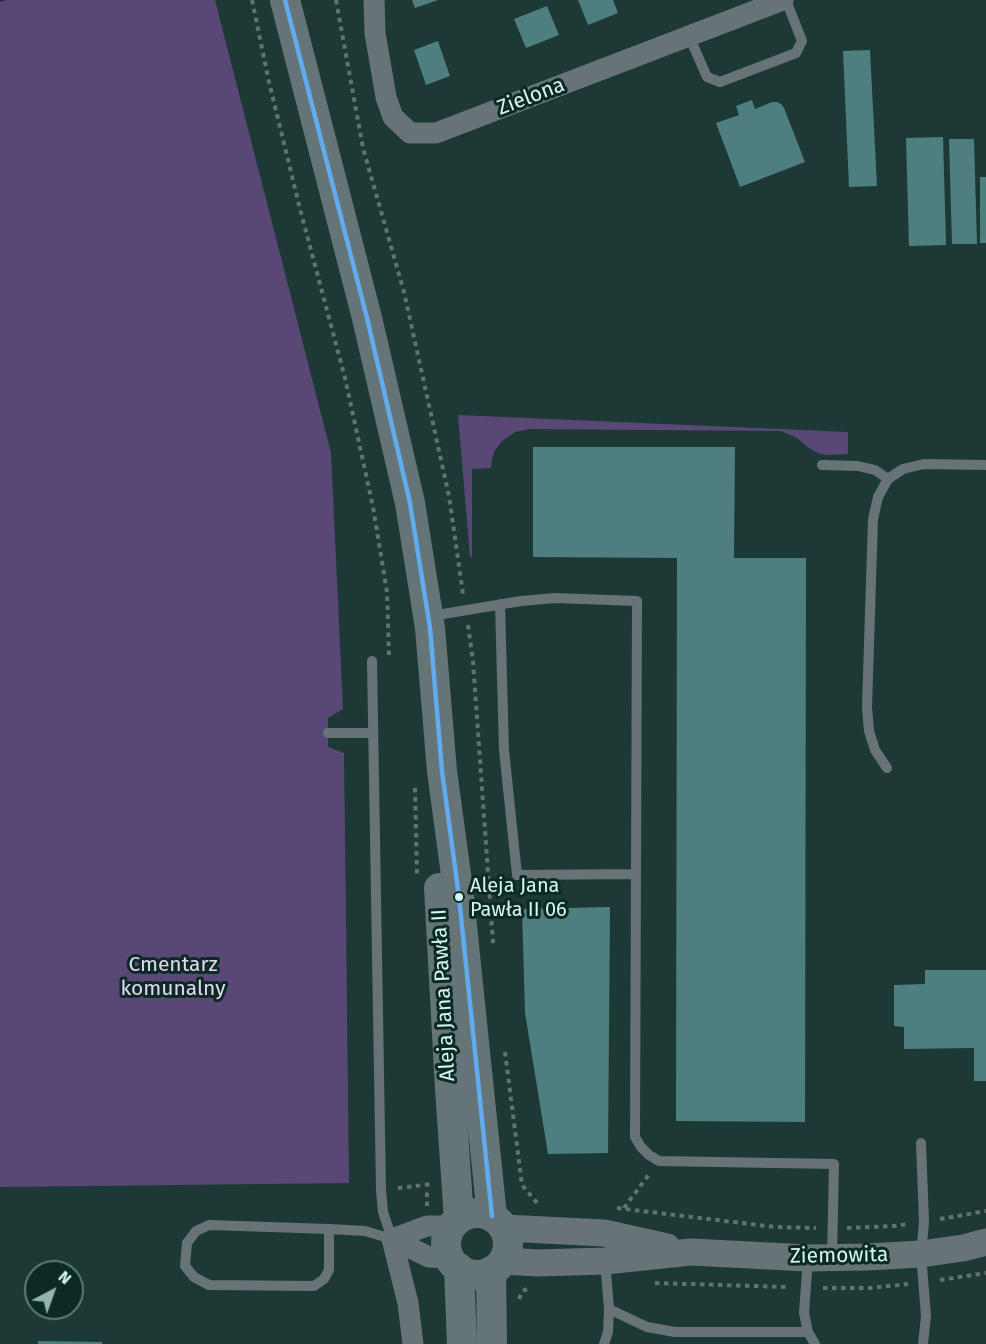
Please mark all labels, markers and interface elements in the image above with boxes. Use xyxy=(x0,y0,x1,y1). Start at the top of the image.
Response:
street label: Zielona xyxy=(494,73,568,121)
place label: Aleja Jana Pawła II 06 xyxy=(470,874,567,921)
marker: Aleja Jana Pawła II 06 xyxy=(453,891,465,903)
street label: Aleja Jana Pawła II xyxy=(427,908,461,1082)
park label: Cmentarz komunalny xyxy=(120,952,226,1002)
street label: Ziemowita xyxy=(790,1243,888,1269)
north arrow xyxy=(24,1260,84,1320)
text: N xyxy=(55,1267,75,1288)

